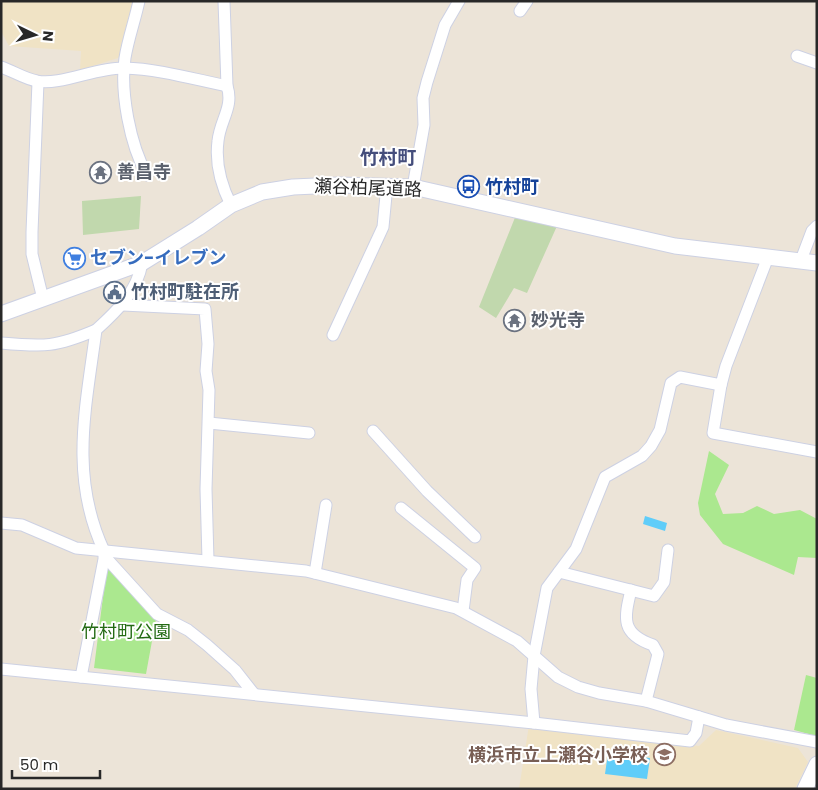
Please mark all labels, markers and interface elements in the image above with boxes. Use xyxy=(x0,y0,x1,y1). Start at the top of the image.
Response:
north arrow xyxy=(10,10,60,60)
text: N xyxy=(38,30,58,42)
district label: 竹村町 xyxy=(359,144,417,171)
place label: 善昌寺 xyxy=(117,159,171,184)
temple icon: 善昌寺 xyxy=(89,160,113,184)
street label: 瀬谷柏尾道路 xyxy=(314,173,422,202)
place label: 竹村町 xyxy=(485,174,539,199)
bus stop icon: 竹村町 xyxy=(457,175,481,199)
place label: セブン-イレブン xyxy=(90,245,226,270)
supermarket icon: セブン-イレブン xyxy=(62,246,86,270)
place label: 竹村町駐在所 xyxy=(131,279,239,304)
public building icon: 竹村町駐在所 xyxy=(103,280,127,304)
place label: 妙光寺 xyxy=(531,307,585,332)
temple icon: 妙光寺 xyxy=(503,308,527,332)
park label: 竹村町公園 xyxy=(81,619,171,644)
place label: 横浜市立上瀬谷小学校 xyxy=(468,742,648,767)
school or university icon: 横浜市立上瀬谷小学校 xyxy=(652,743,676,767)
scale bar xyxy=(12,748,100,780)
text: 50 m xyxy=(20,754,58,775)

